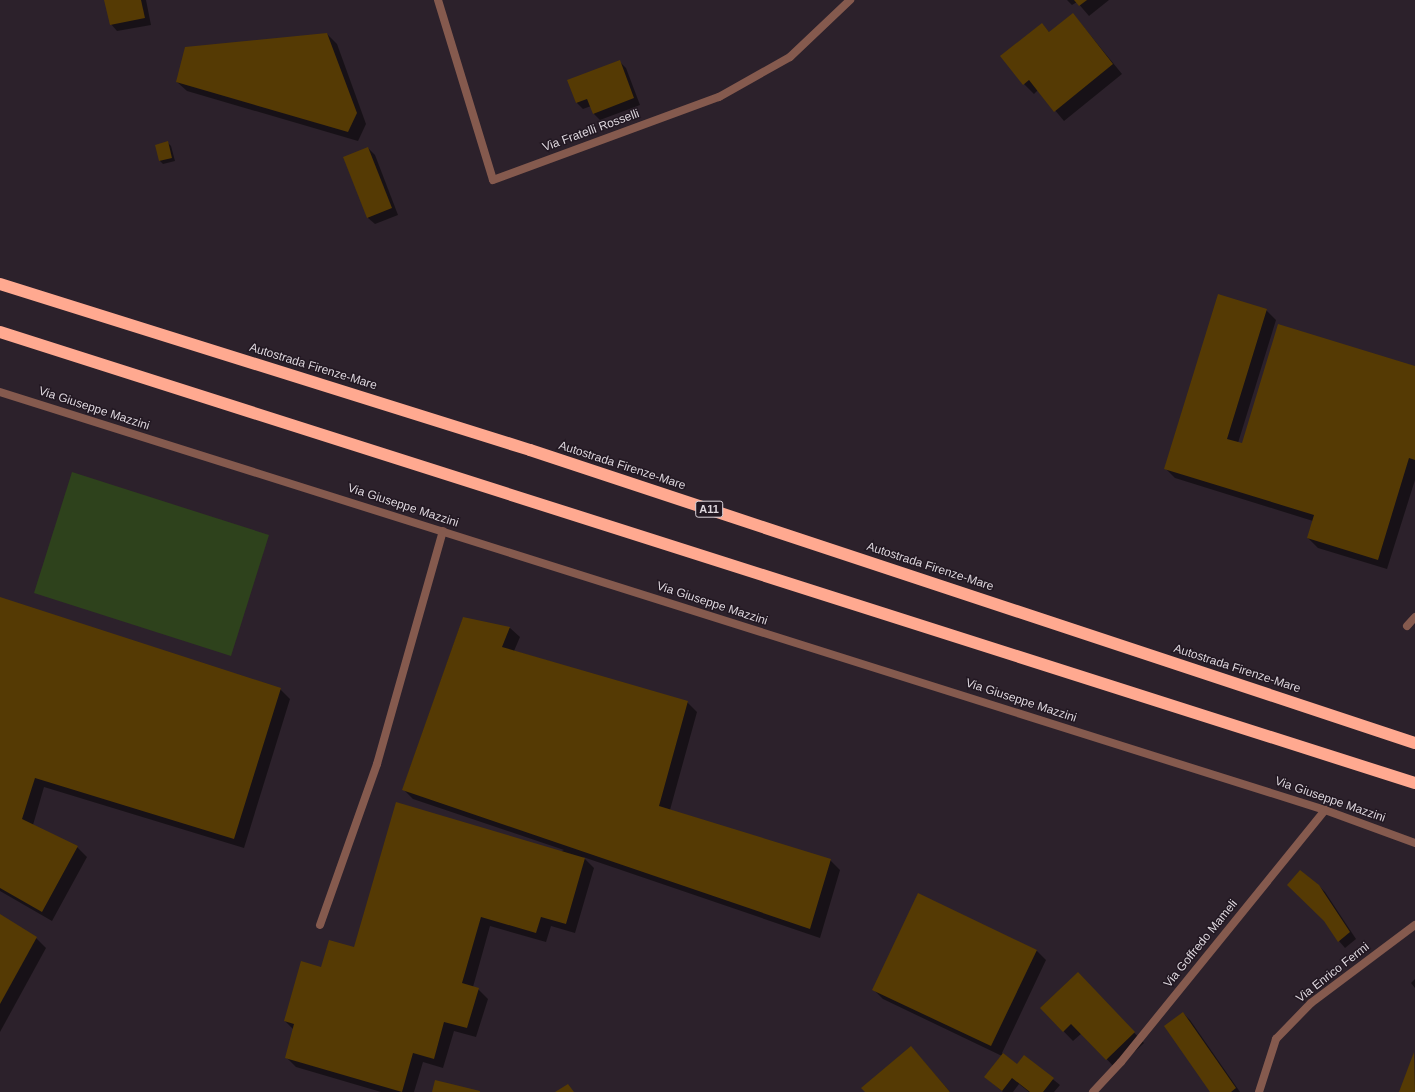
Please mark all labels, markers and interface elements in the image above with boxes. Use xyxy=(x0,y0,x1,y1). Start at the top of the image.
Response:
street label: Via Fratelli Rosselli xyxy=(541,107,641,155)
street label: Autostrada Firenze-Mare xyxy=(247,341,379,393)
street label: Via Giuseppe Mazzini xyxy=(37,384,151,434)
street label: Autostrada Firenze-Mare xyxy=(557,439,687,493)
street label: Via Giuseppe Mazzini xyxy=(346,481,460,531)
road number: A11 xyxy=(695,500,723,518)
street label: Autostrada Firenze-Mare xyxy=(865,540,995,594)
street label: Via Giuseppe Mazzini xyxy=(655,579,769,629)
street label: Autostrada Firenze-Mare xyxy=(1172,642,1302,696)
street label: Via Giuseppe Mazzini xyxy=(964,676,1078,726)
street label: Via Giuseppe Mazzini xyxy=(1273,774,1387,826)
street label: Via Goffredo Mameli xyxy=(1161,897,1241,991)
street label: Via Enrico Fermi xyxy=(1294,940,1372,1006)

